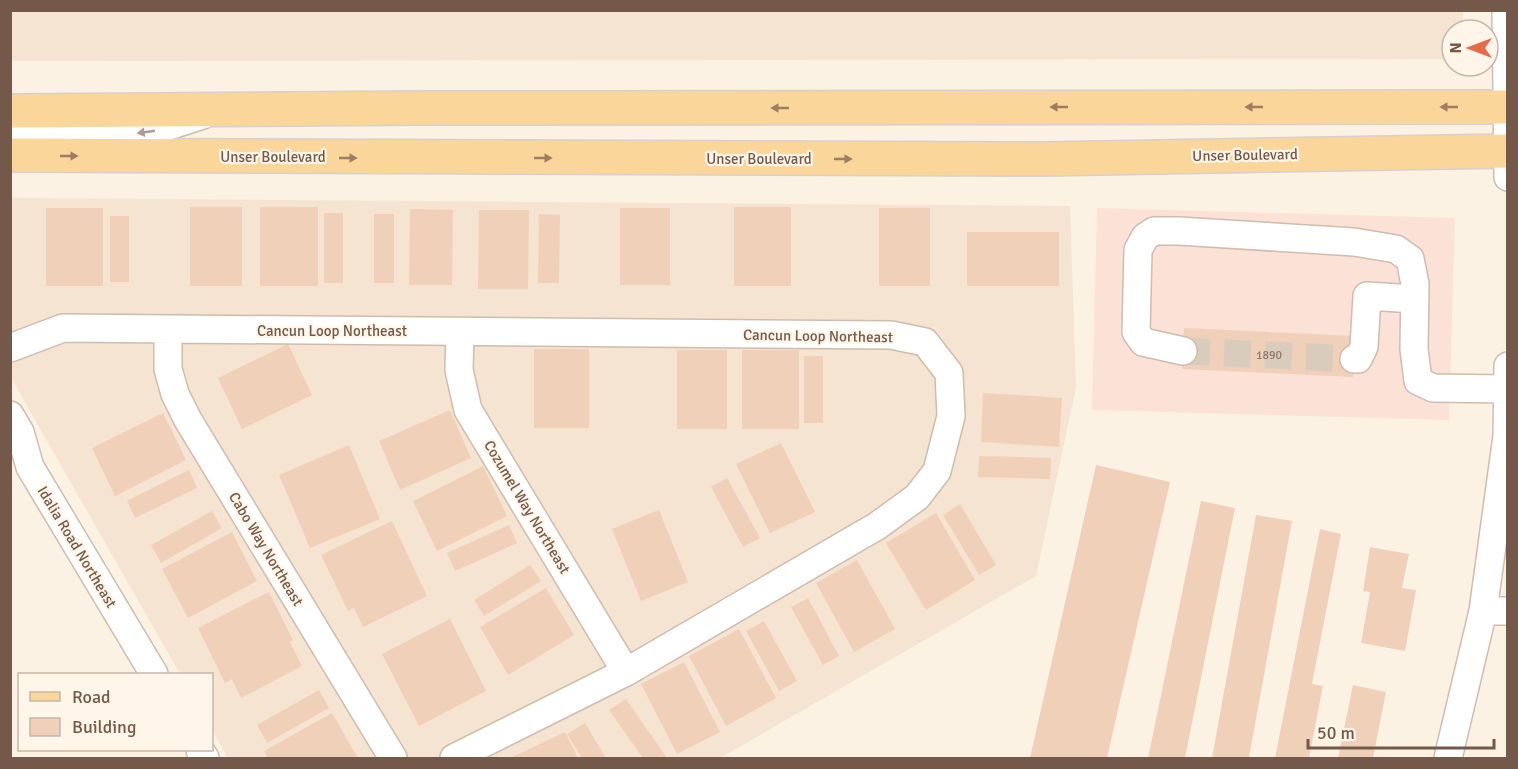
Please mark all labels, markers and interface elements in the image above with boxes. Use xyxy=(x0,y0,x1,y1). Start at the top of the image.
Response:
north arrow xyxy=(1440,18,1500,78)
text: N xyxy=(1446,42,1466,54)
one-way arrow xyxy=(1050,102,1069,112)
one-way arrow xyxy=(1245,102,1264,112)
one-way arrow xyxy=(1440,102,1459,112)
one-way arrow xyxy=(771,103,790,113)
one-way arrow xyxy=(136,127,155,136)
street label: Unser Boulevard xyxy=(1192,145,1298,165)
street label: Unser Boulevard xyxy=(220,148,326,166)
street label: Unser Boulevard xyxy=(706,150,812,168)
one-way arrow xyxy=(59,151,78,161)
one-way arrow xyxy=(338,153,357,163)
one-way arrow xyxy=(533,153,552,163)
one-way arrow xyxy=(833,154,852,164)
street label: Cancun Loop Northeast xyxy=(257,322,407,340)
street label: Cancun Loop Northeast xyxy=(743,326,893,346)
house number: 1890 xyxy=(1256,348,1282,363)
street label: Cozumel Way Northeast xyxy=(480,437,574,577)
street label: Idalia Road Northeast xyxy=(34,483,120,611)
street label: Cabo Way Northeast xyxy=(225,489,307,609)
legend xyxy=(18,673,213,751)
text: Road xyxy=(72,686,111,708)
scale bar xyxy=(1308,712,1494,750)
text: Building xyxy=(72,716,136,738)
text: 50 m xyxy=(1317,722,1355,744)

